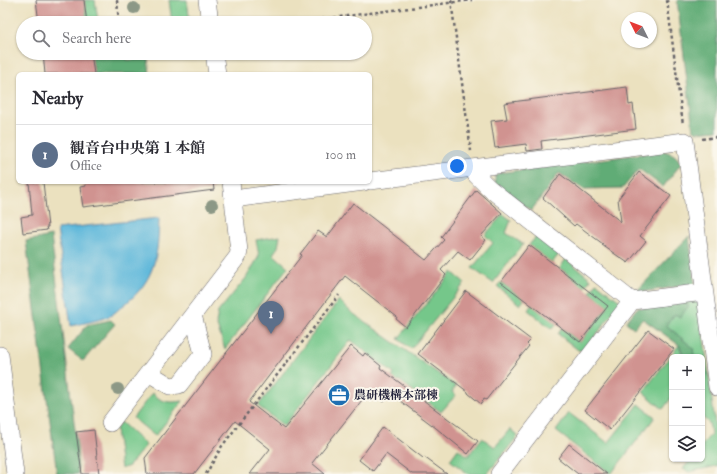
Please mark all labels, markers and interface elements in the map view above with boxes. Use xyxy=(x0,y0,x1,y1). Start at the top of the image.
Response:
north arrow xyxy=(621,12,657,48)
search box xyxy=(16,16,372,60)
icon: search xyxy=(30,27,52,49)
text: Search here xyxy=(62,29,131,48)
text: Nearby xyxy=(32,88,83,109)
text: 観音台中央第１本館 xyxy=(70,139,205,158)
text: 1 xyxy=(43,147,47,163)
text: 100 m xyxy=(325,147,356,163)
your location xyxy=(447,156,467,176)
text: Office xyxy=(70,158,102,174)
pin: 1 xyxy=(258,301,284,334)
map controls xyxy=(669,354,705,462)
button: + xyxy=(669,354,705,390)
office icon: 農研機構本部棟 xyxy=(326,382,352,408)
place label: 農研機構本部棟 xyxy=(354,388,438,403)
button: − xyxy=(669,390,705,426)
button: layers xyxy=(669,426,705,462)

